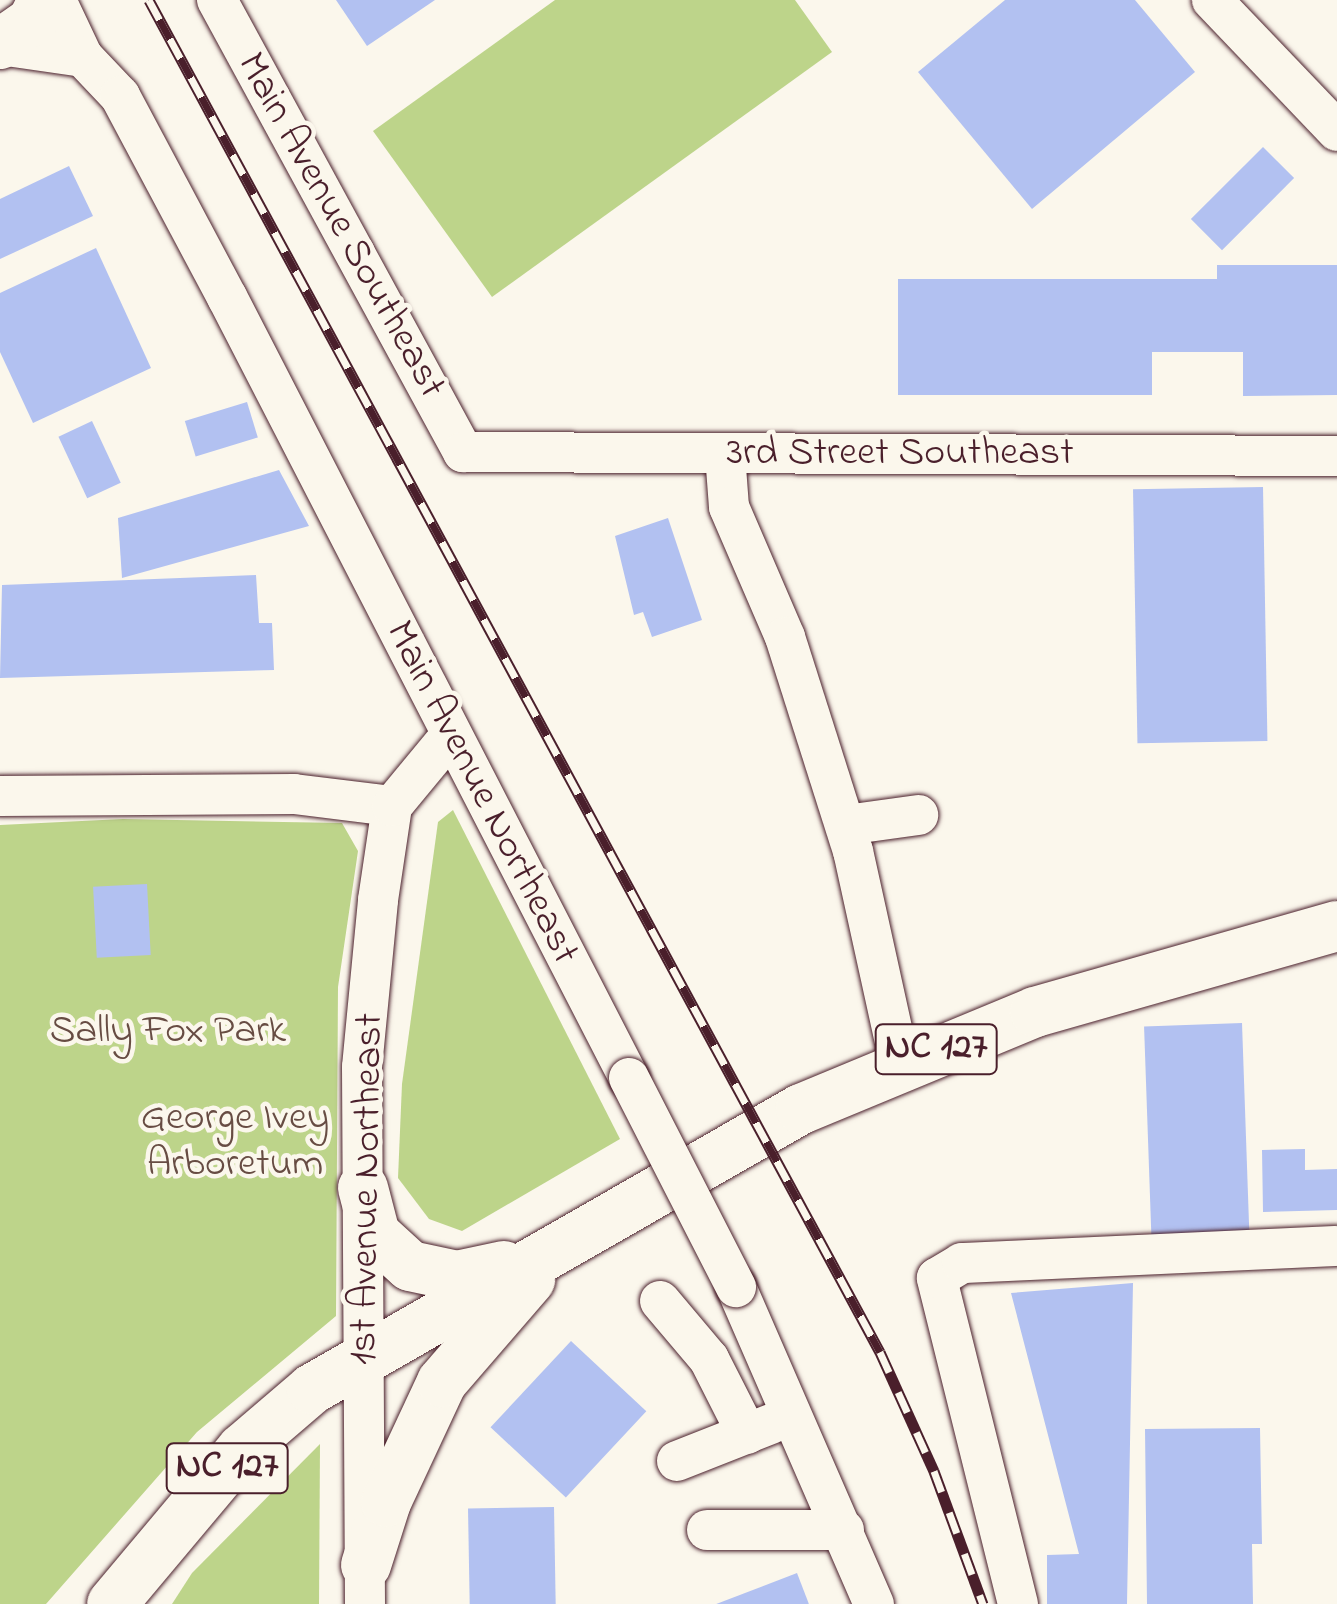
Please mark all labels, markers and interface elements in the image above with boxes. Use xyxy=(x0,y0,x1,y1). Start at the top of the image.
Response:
street label: Main Avenue Southeast xyxy=(225,45,455,407)
street label: 3rd Street Southeast xyxy=(726,430,1074,478)
street label: Main Avenue Northeast xyxy=(374,614,588,972)
park label: Sally Fox Park xyxy=(50,1008,286,1056)
street label: 1st Avenue Northeast xyxy=(341,1013,395,1365)
road number: NC 127 xyxy=(874,1016,998,1082)
park label: George Ivey Arboretum xyxy=(141,1095,329,1189)
road number: NC 127 xyxy=(164,1435,290,1501)

